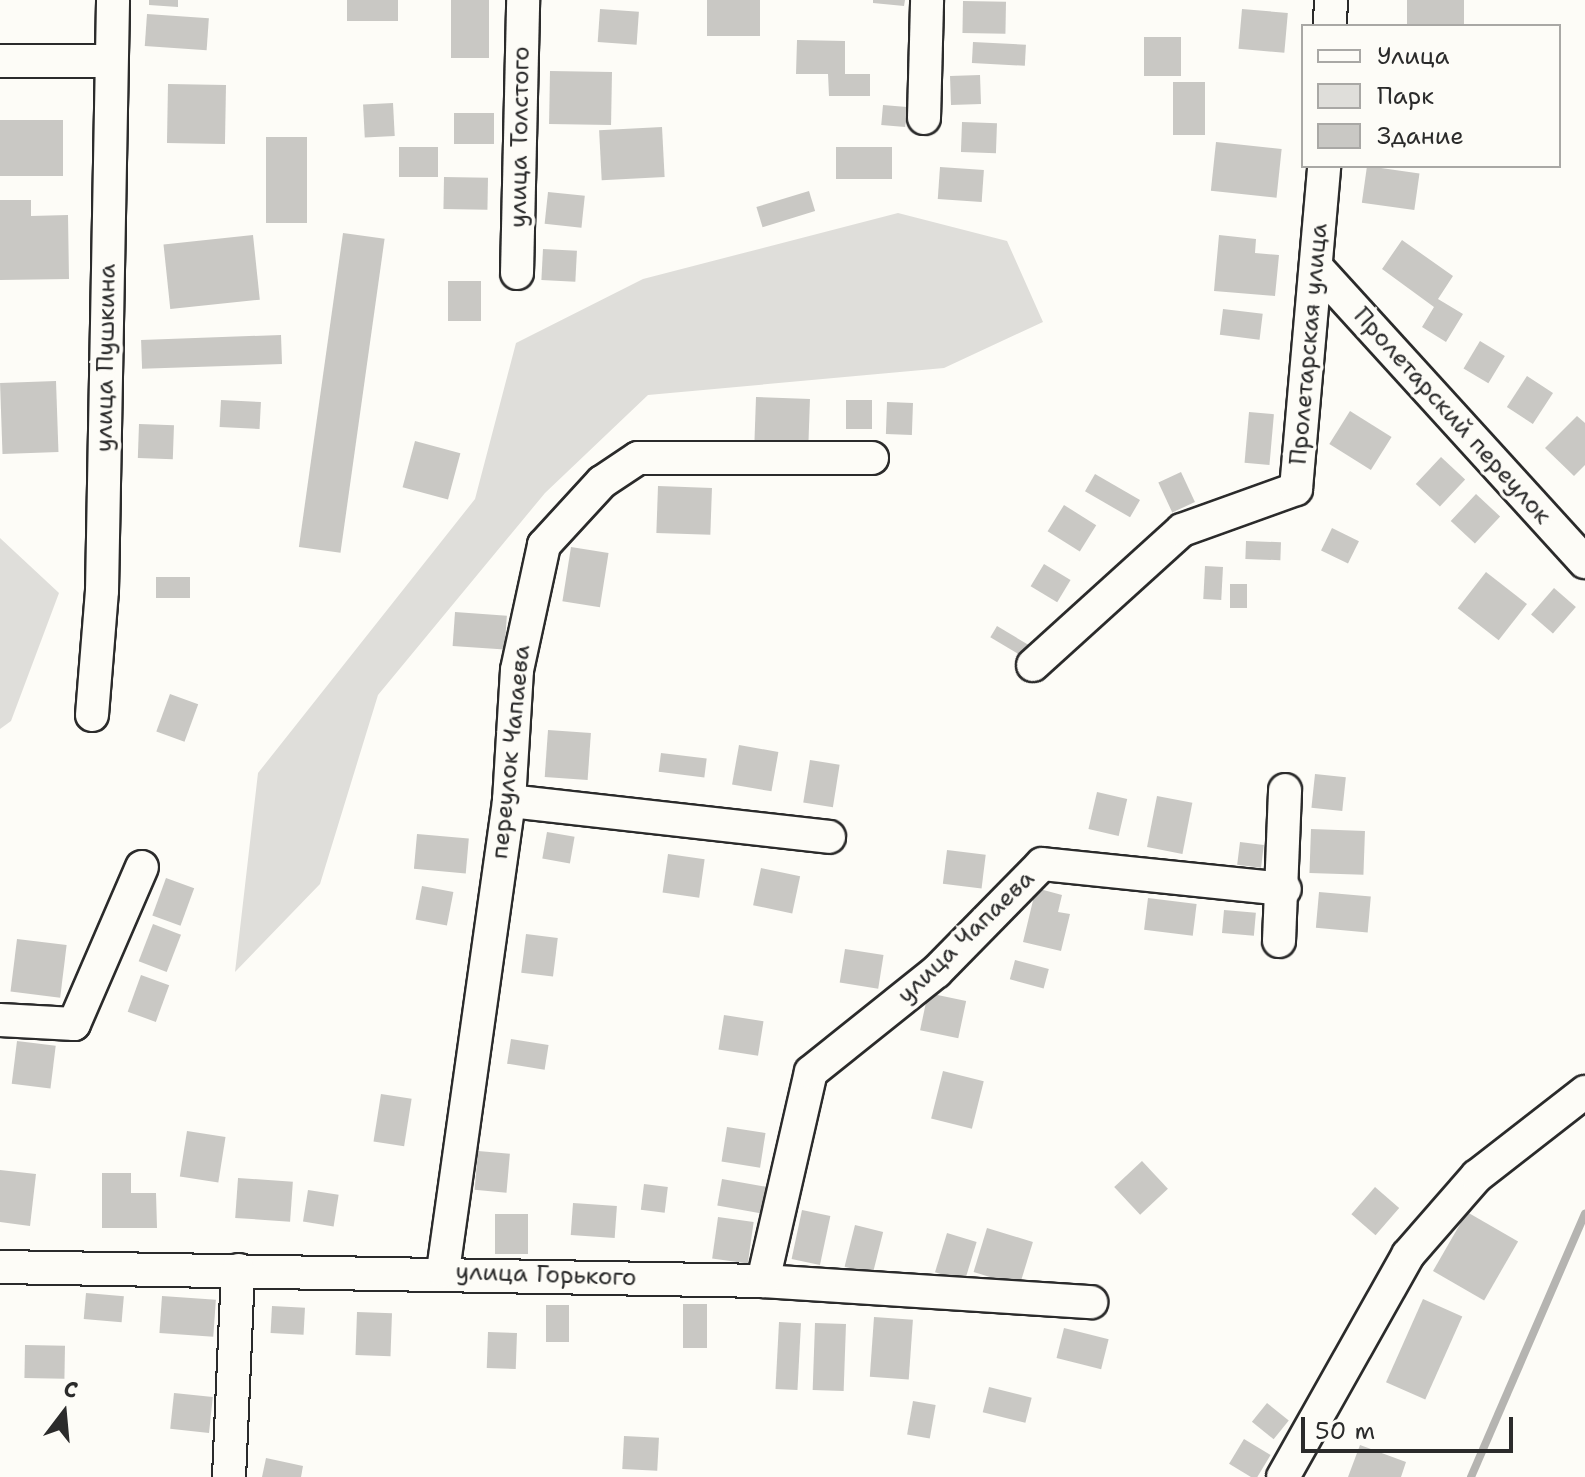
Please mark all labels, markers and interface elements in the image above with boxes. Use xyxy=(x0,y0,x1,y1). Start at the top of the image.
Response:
legend xyxy=(1301,24,1561,168)
text: Улица xyxy=(1377,40,1450,72)
street label: улица Толстого xyxy=(504,46,536,228)
text: Парк xyxy=(1377,80,1434,112)
text: Здание xyxy=(1377,120,1464,152)
street label: Пролетарская улица xyxy=(1284,222,1334,466)
street label: улица Пушкина xyxy=(90,264,122,452)
street label: Пролетарский переулок xyxy=(1347,302,1557,530)
street label: переулок Чапаева xyxy=(485,643,537,861)
street label: улица Чапаева xyxy=(891,864,1041,1010)
street label: улица Горького xyxy=(455,1257,637,1293)
north arrow xyxy=(24,1373,104,1453)
text: С xyxy=(60,1374,81,1405)
scale bar xyxy=(1305,1401,1517,1451)
text: 50 m xyxy=(1315,1415,1375,1447)

